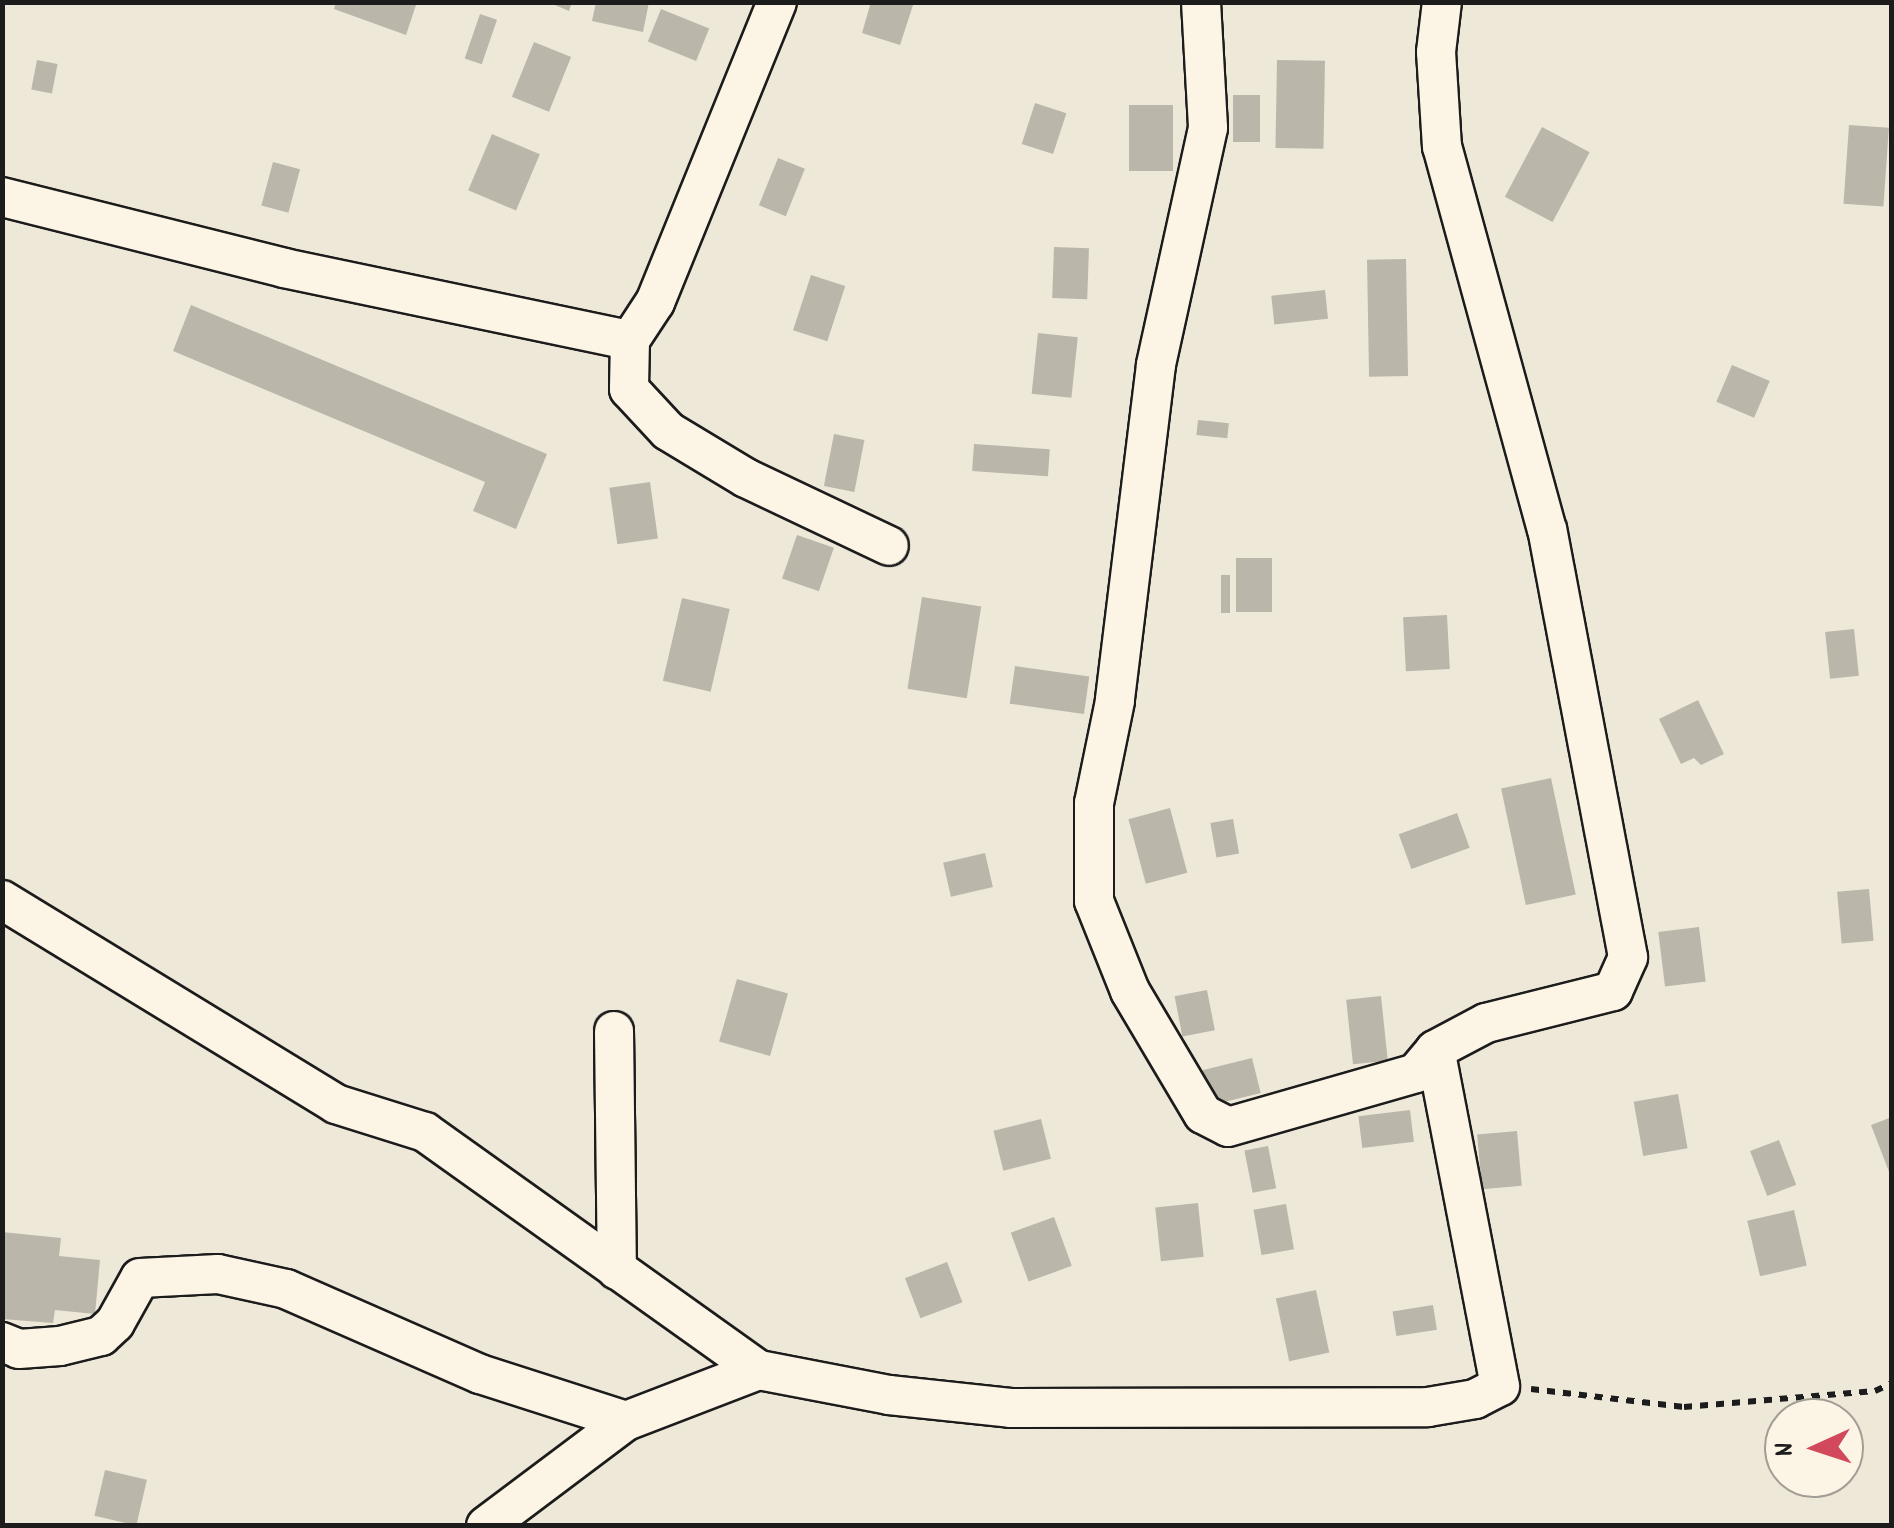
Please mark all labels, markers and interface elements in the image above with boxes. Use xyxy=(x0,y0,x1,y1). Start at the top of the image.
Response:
north arrow xyxy=(1764,1398,1864,1498)
text: N xyxy=(1766,1442,1806,1457)

